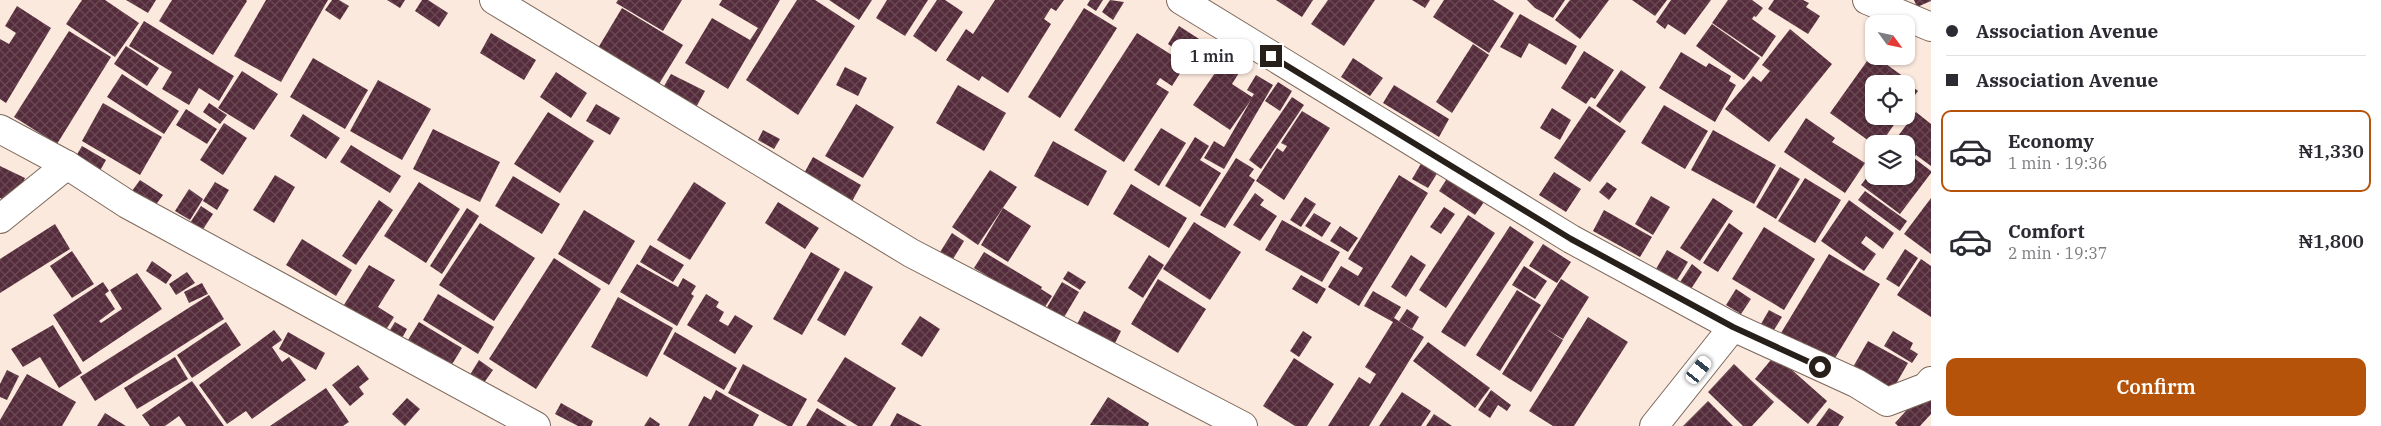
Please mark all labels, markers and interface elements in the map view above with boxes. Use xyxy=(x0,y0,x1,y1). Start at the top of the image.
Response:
north arrow xyxy=(1865,15,1915,65)
map controls xyxy=(1865,15,1915,185)
text: Association Avenue xyxy=(1976,19,2158,43)
callout: 1 min xyxy=(1171,38,1254,74)
route end xyxy=(1260,45,1282,67)
text: 1 min xyxy=(1190,46,1234,66)
text: Association Avenue xyxy=(1976,68,2158,92)
button: locate xyxy=(1865,75,1915,125)
icon: car xyxy=(1948,129,1993,174)
text: Economy xyxy=(2008,129,2094,153)
button: layers xyxy=(1865,135,1915,185)
text: ₦1,330 xyxy=(2298,139,2364,163)
text: 1 min · 19:36 xyxy=(2008,153,2107,173)
icon: car xyxy=(1948,219,1993,264)
text: Comfort xyxy=(2008,219,2085,243)
text: ₦1,800 xyxy=(2298,229,2364,253)
text: 2 min · 19:37 xyxy=(2008,243,2107,263)
car xyxy=(1683,354,1714,386)
route start xyxy=(1809,356,1831,378)
button: Confirm xyxy=(1946,358,2366,416)

